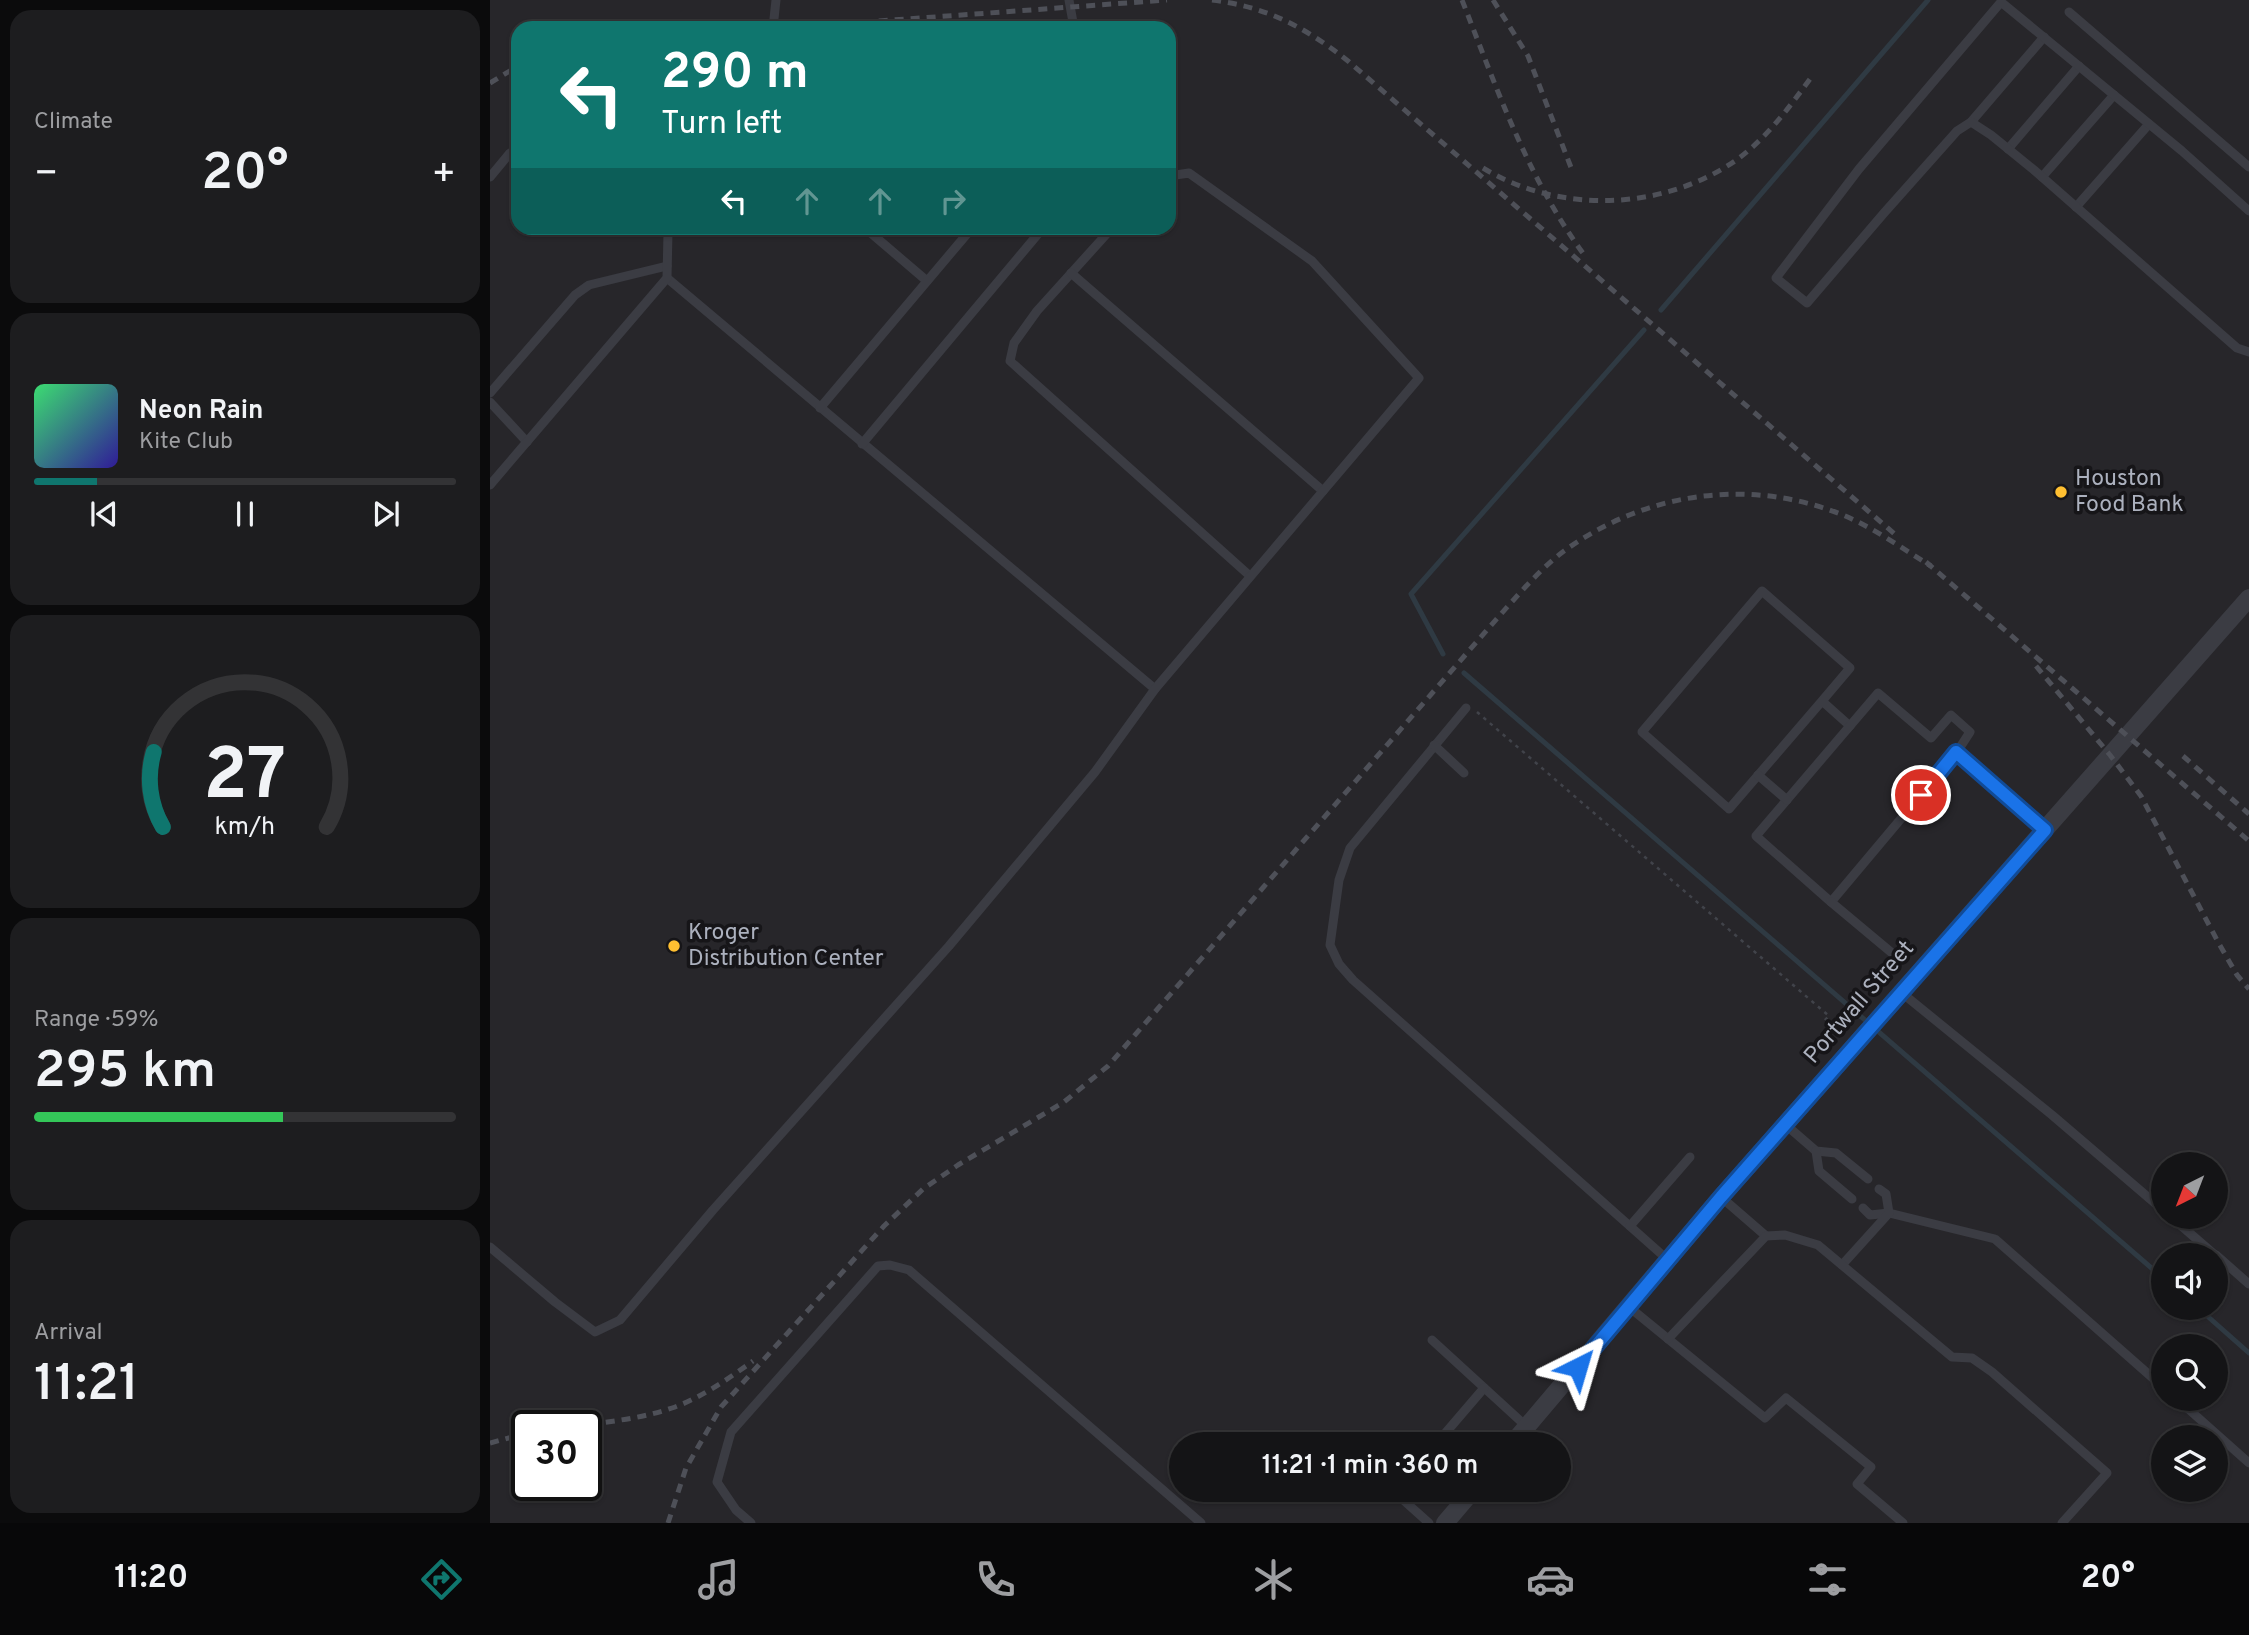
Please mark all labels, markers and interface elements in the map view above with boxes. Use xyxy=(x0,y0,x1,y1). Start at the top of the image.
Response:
text: 290 m xyxy=(661,44,809,106)
icon: left xyxy=(546,49,637,140)
text: Turn left xyxy=(661,105,782,145)
text: Climate xyxy=(34,108,113,137)
text: 20° xyxy=(201,142,289,208)
text: − xyxy=(34,151,59,200)
text: + xyxy=(431,151,456,200)
icon: left xyxy=(715,182,753,220)
icon: ahead xyxy=(788,182,826,220)
icon: ahead xyxy=(861,182,899,220)
icon: right xyxy=(934,182,972,220)
text: Neon Rain xyxy=(139,395,264,428)
text: Kite Club xyxy=(139,428,233,457)
place label: Houston Food Bank xyxy=(2075,465,2184,520)
marker: Houston Food Bank xyxy=(2053,484,2069,500)
icon: previous xyxy=(85,495,123,533)
icon: pause xyxy=(226,495,264,533)
icon: next xyxy=(367,495,405,533)
text: 27 xyxy=(204,734,286,826)
pin xyxy=(1891,765,1951,825)
icon: arrive xyxy=(1902,776,1940,814)
text: km/h xyxy=(215,812,275,844)
place label: Kroger Distribution Center xyxy=(688,919,884,974)
street label: Portwall Street xyxy=(1799,935,1921,1071)
marker: Kroger Distribution Center xyxy=(666,938,682,954)
text: Range · 59% xyxy=(34,1006,159,1035)
text: 295 km xyxy=(34,1040,216,1106)
north arrow xyxy=(2151,1152,2228,1228)
map controls xyxy=(2151,1152,2228,1502)
button: sound xyxy=(2151,1243,2228,1320)
text: Arrival xyxy=(34,1319,103,1348)
position arrow xyxy=(1541,1330,1615,1404)
button: search xyxy=(2151,1334,2228,1411)
text: 11:21 xyxy=(34,1353,139,1419)
speed limit sign: 30 xyxy=(511,1410,602,1501)
button: layers xyxy=(2151,1425,2228,1502)
text: 11:21 · 1 min · 360 m xyxy=(1262,1450,1478,1483)
icon: directions xyxy=(417,1555,466,1604)
icon: music xyxy=(694,1555,743,1604)
icon: phone xyxy=(971,1555,1020,1604)
icon: climate xyxy=(1249,1555,1298,1604)
icon: car xyxy=(1526,1555,1575,1604)
icon: filters xyxy=(1803,1555,1852,1604)
text: 11:20 xyxy=(114,1559,188,1599)
text: 20° xyxy=(2081,1559,2135,1599)

